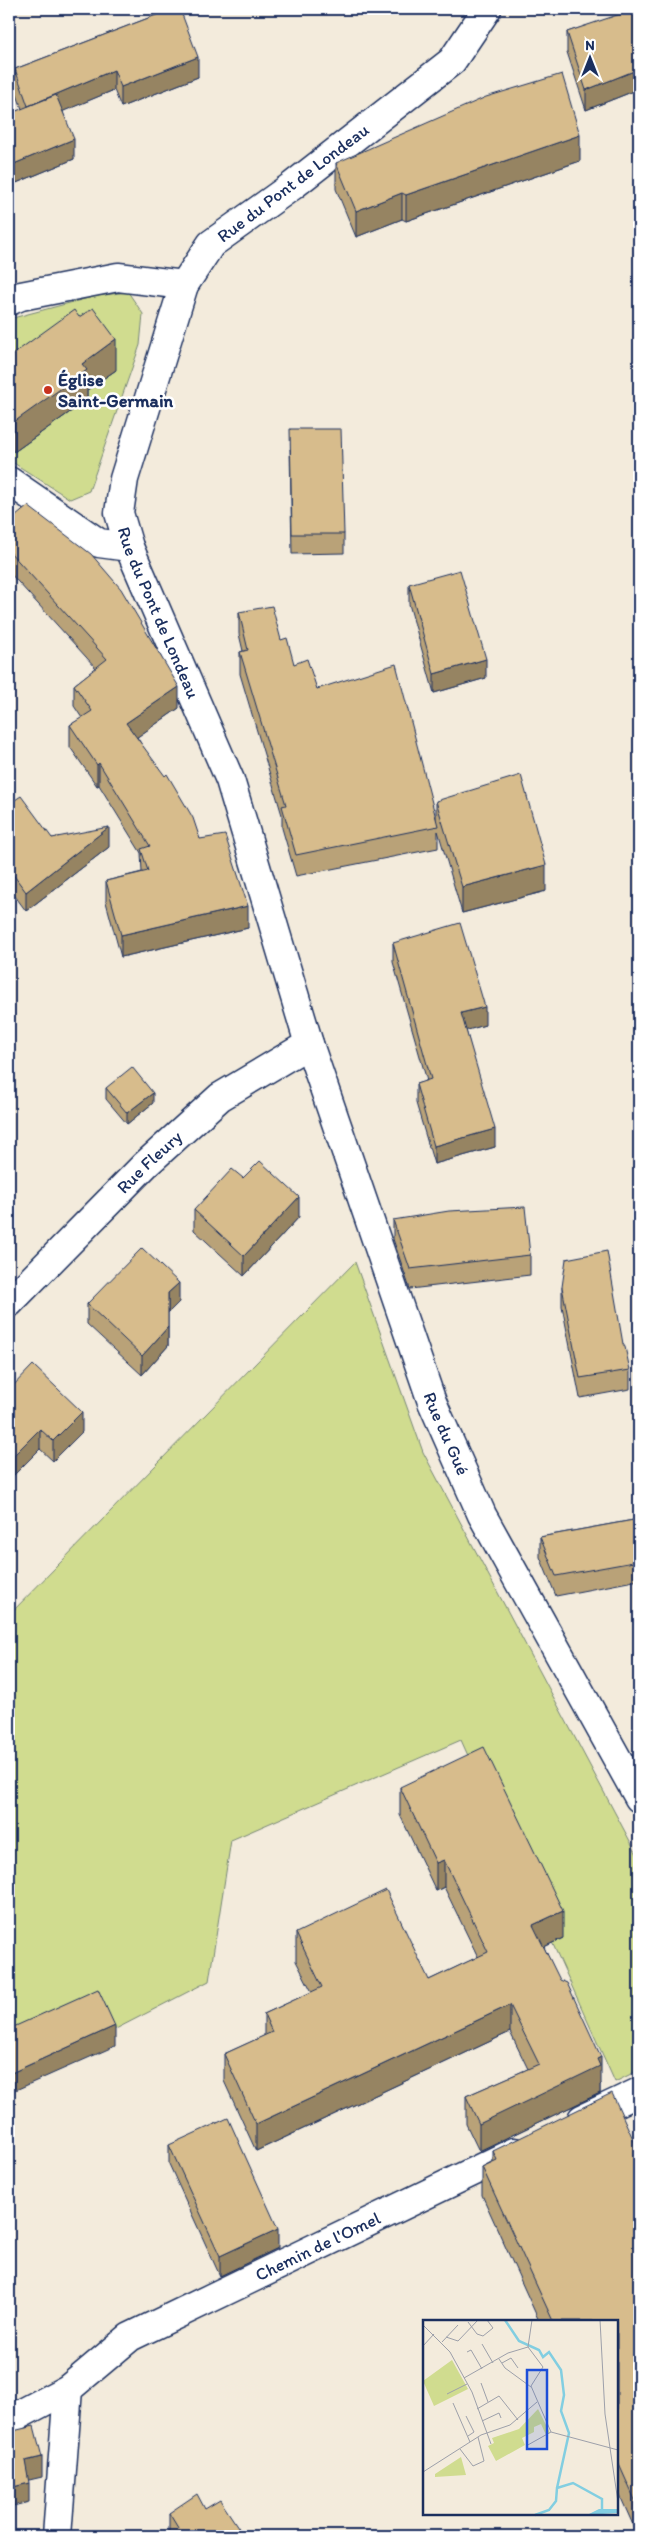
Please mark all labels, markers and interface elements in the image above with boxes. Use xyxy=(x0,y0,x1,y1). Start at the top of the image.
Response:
north arrow xyxy=(566,32,616,82)
text: N xyxy=(585,37,595,54)
street label: Rue du Pont de Londeau xyxy=(213,119,373,247)
place label: Église Saint-Germain xyxy=(58,369,174,412)
marker: Église Saint-Germain xyxy=(42,384,54,396)
street label: Rue du Pont de Londeau xyxy=(113,524,204,702)
street label: Rue Fleury xyxy=(112,1126,187,1198)
street label: Rue du Gué xyxy=(418,1389,474,1479)
street label: Chemin de l'Omel xyxy=(252,2207,384,2286)
inset map xyxy=(423,2320,618,2515)

